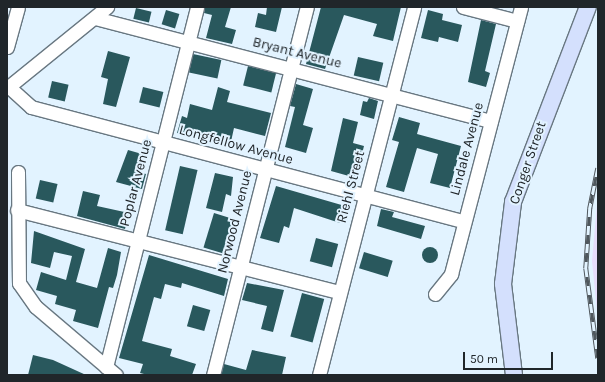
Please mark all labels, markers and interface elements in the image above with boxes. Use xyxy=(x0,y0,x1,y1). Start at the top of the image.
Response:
street label: Bryant Avenue xyxy=(251,34,343,72)
street label: Lindale Avenue xyxy=(447,101,487,197)
street label: Conger Street xyxy=(506,119,550,207)
street label: Longfellow Avenue xyxy=(177,122,295,168)
street label: Poplar Avenue xyxy=(116,138,156,228)
street label: Riehl Street xyxy=(333,149,369,225)
street label: Norwood Avenue xyxy=(214,169,256,275)
scale bar xyxy=(465,344,555,370)
text: 50 m xyxy=(470,352,498,366)

